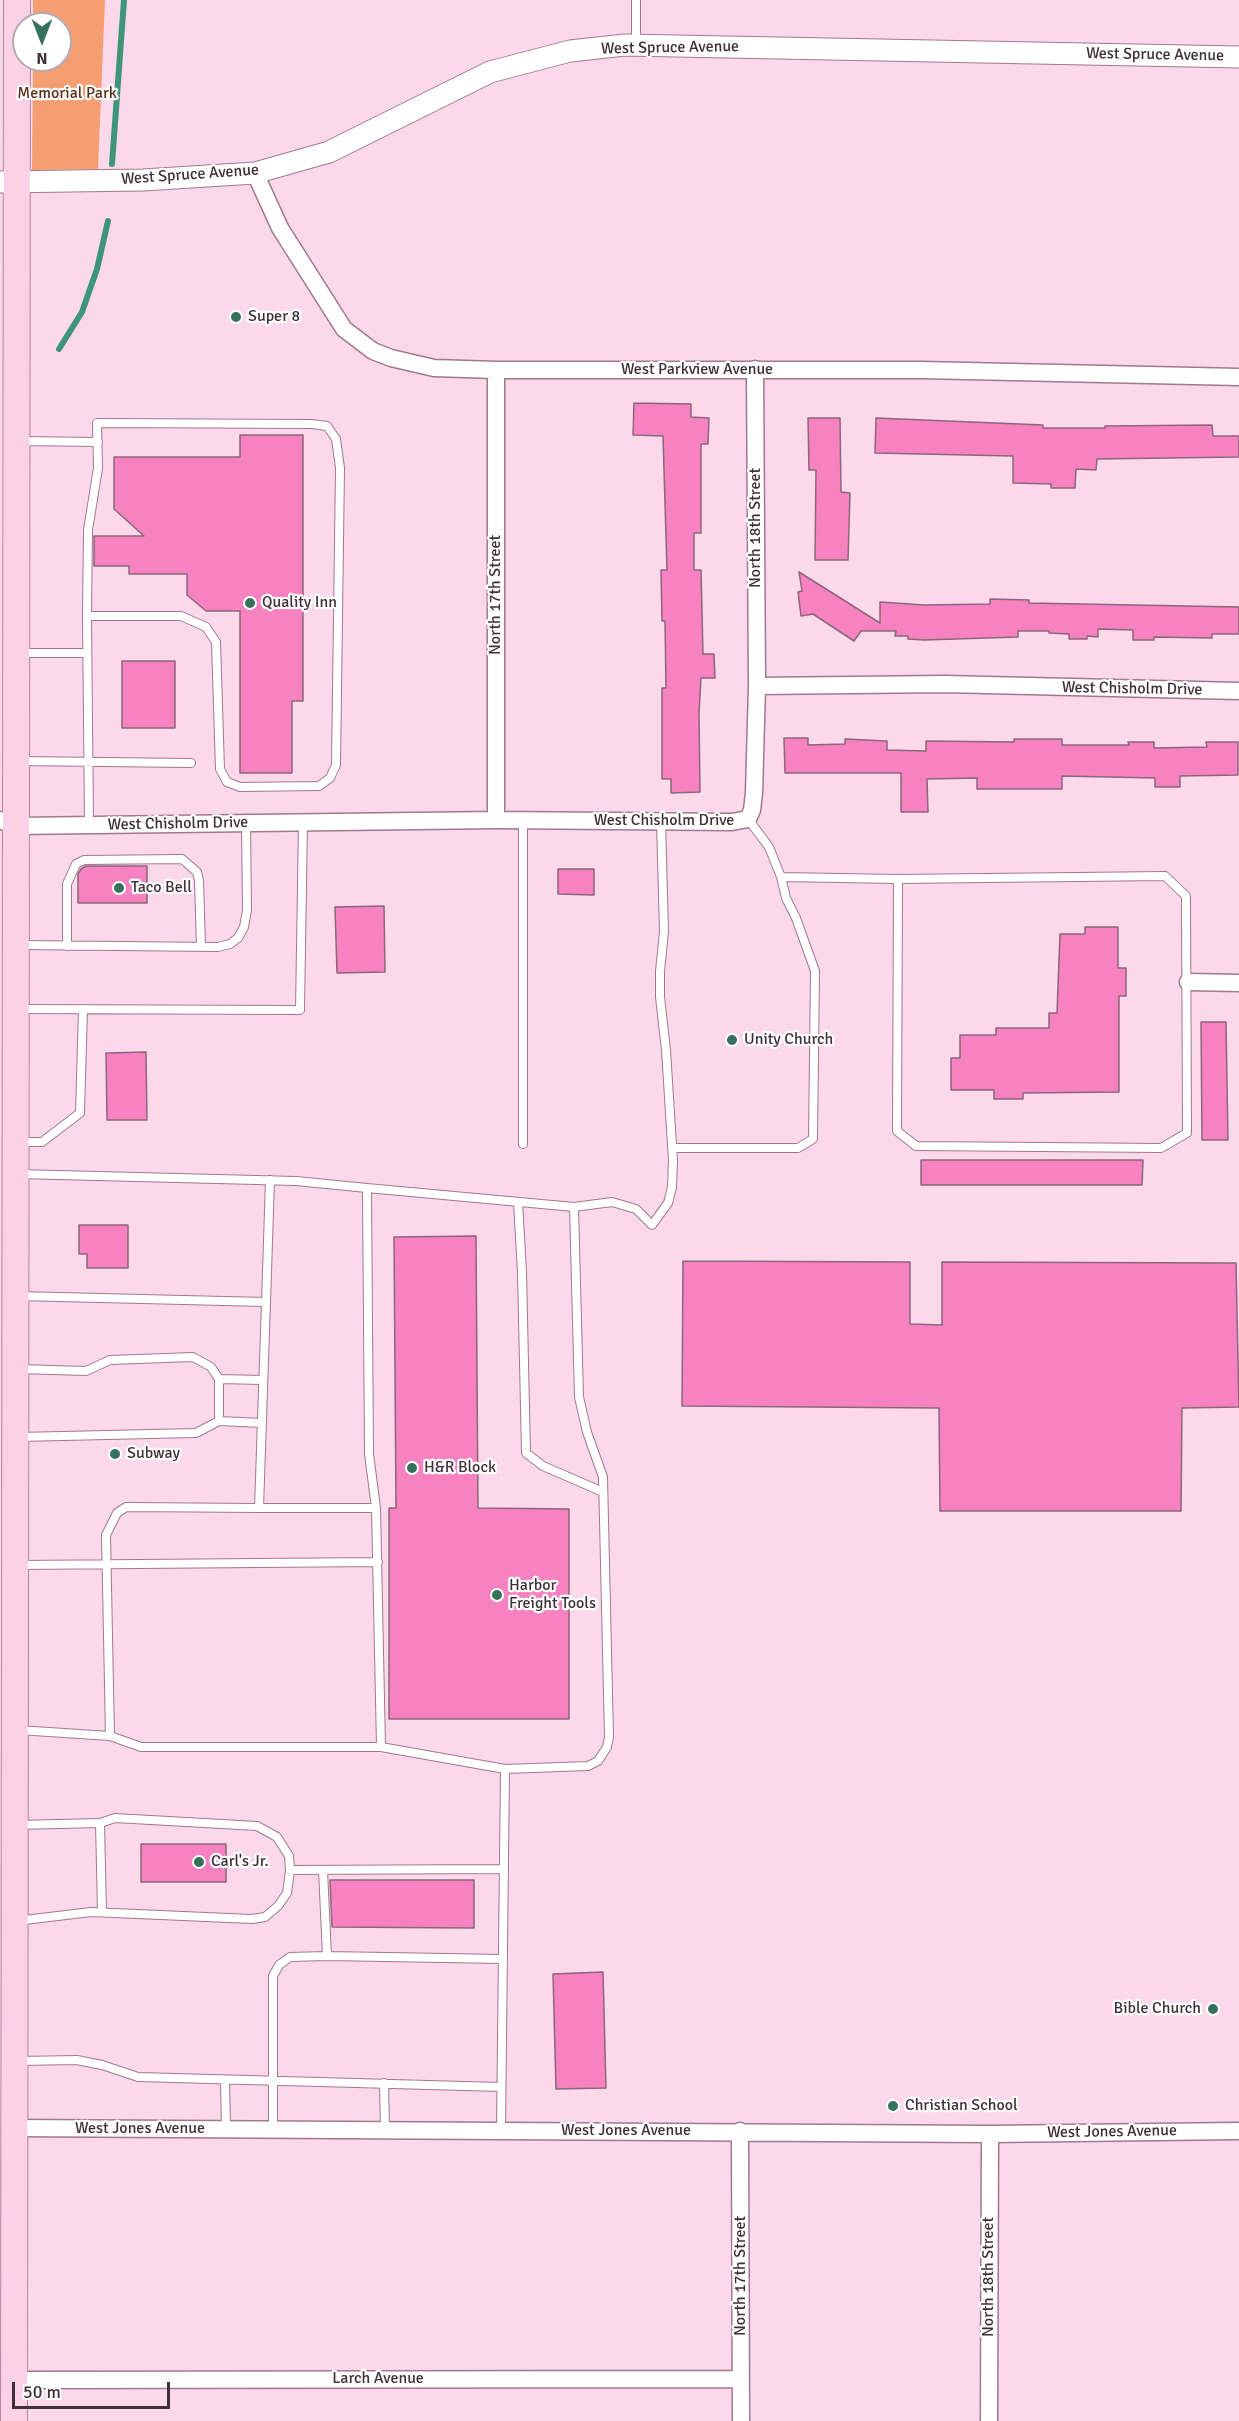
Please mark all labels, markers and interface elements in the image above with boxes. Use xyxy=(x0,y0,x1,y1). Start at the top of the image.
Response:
north arrow xyxy=(12,12,72,72)
street label: West Spruce Avenue xyxy=(601,37,739,59)
street label: West Spruce Avenue xyxy=(1086,44,1224,66)
text: N xyxy=(36,48,48,68)
park label: Memorial Park xyxy=(17,84,117,104)
street label: West Spruce Avenue xyxy=(120,161,260,189)
place label: Super 8 xyxy=(248,307,300,327)
marker: Super 8 xyxy=(229,310,243,324)
street label: West Parkview Avenue xyxy=(621,360,773,380)
street label: North 18th Street xyxy=(746,468,766,588)
street label: North 17th Street xyxy=(486,535,506,655)
place label: Quality Inn xyxy=(262,593,337,613)
marker: Quality Inn xyxy=(243,596,257,610)
street label: West Chisholm Drive xyxy=(1062,678,1202,700)
street label: West Chisholm Drive xyxy=(594,811,734,831)
street label: West Chisholm Drive xyxy=(108,813,248,835)
place label: Taco Bell xyxy=(131,878,192,898)
marker: Taco Bell xyxy=(112,881,126,895)
place label: Unity Church xyxy=(744,1030,833,1050)
marker: Unity Church xyxy=(725,1033,739,1047)
place label: Subway xyxy=(127,1444,180,1464)
marker: Subway xyxy=(108,1447,122,1461)
place label: H&R Block xyxy=(424,1458,496,1478)
marker: H&R Block xyxy=(405,1461,419,1475)
place label: Harbor Freight Tools xyxy=(509,1576,596,1614)
marker: Harbor Freight Tools xyxy=(490,1588,504,1602)
place label: Carl's Jr. xyxy=(211,1852,269,1872)
marker: Carl's Jr. xyxy=(192,1855,206,1869)
place label: Bible Church xyxy=(1114,1999,1201,2019)
marker: Bible Church xyxy=(1206,2002,1220,2016)
place label: Christian School xyxy=(905,2096,1018,2116)
marker: Christian School xyxy=(886,2099,900,2113)
street label: West Jones Avenue xyxy=(75,2119,205,2139)
street label: West Jones Avenue xyxy=(561,2121,691,2141)
street label: West Jones Avenue xyxy=(1047,2121,1177,2143)
street label: North 17th Street xyxy=(731,2216,751,2336)
street label: North 18th Street xyxy=(979,2217,999,2337)
street label: Larch Avenue xyxy=(332,2369,424,2389)
scale bar xyxy=(15,2370,172,2408)
text: 50 m xyxy=(23,2381,61,2403)

